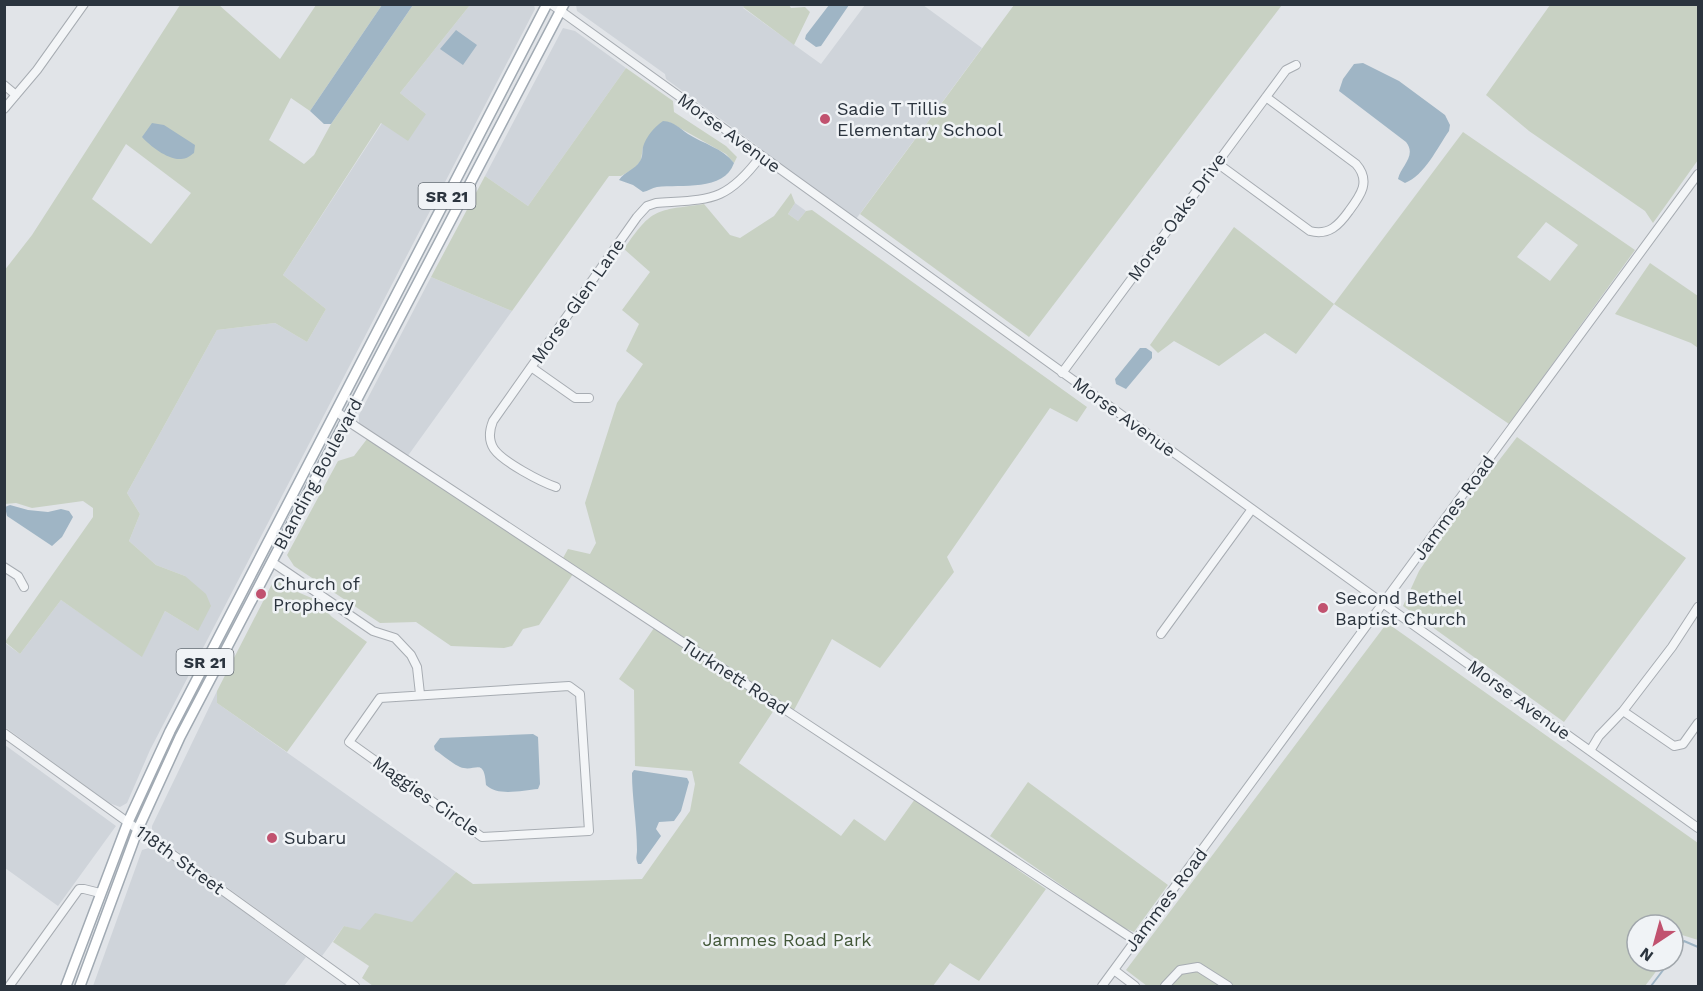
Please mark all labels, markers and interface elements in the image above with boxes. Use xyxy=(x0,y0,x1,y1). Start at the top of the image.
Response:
street label: Morse Avenue xyxy=(674,88,785,177)
place label: Sadie T Tillis Elementary School xyxy=(837,98,1003,140)
marker: Sadie T Tillis Elementary School xyxy=(818,112,832,126)
street label: Morse Oaks Drive xyxy=(1123,149,1230,285)
road number: SR 21 xyxy=(418,183,476,209)
street label: Morse Glen Lane xyxy=(527,234,629,367)
street label: Morse Avenue xyxy=(1069,372,1180,461)
street label: Blanding Boulevard xyxy=(269,394,366,553)
street label: Jammes Road xyxy=(1409,451,1499,564)
place label: Church of Prophecy xyxy=(273,573,360,615)
marker: Church of Prophecy xyxy=(254,587,268,601)
place label: Second Bethel Baptist Church xyxy=(1335,587,1466,629)
marker: Second Bethel Baptist Church xyxy=(1316,601,1330,615)
street label: Turknett Road xyxy=(678,634,793,719)
road number: SR 21 xyxy=(176,649,234,675)
street label: Morse Avenue xyxy=(1464,655,1575,744)
street label: Maggies Circle xyxy=(369,751,484,840)
street label: 118th Street xyxy=(132,820,229,899)
place label: Subaru xyxy=(284,827,346,848)
marker: Subaru xyxy=(265,831,279,845)
street label: Jammes Road xyxy=(1120,844,1211,956)
north arrow xyxy=(1625,913,1685,973)
park label: Jammes Road Park xyxy=(702,929,872,950)
text: N xyxy=(1636,944,1657,966)

